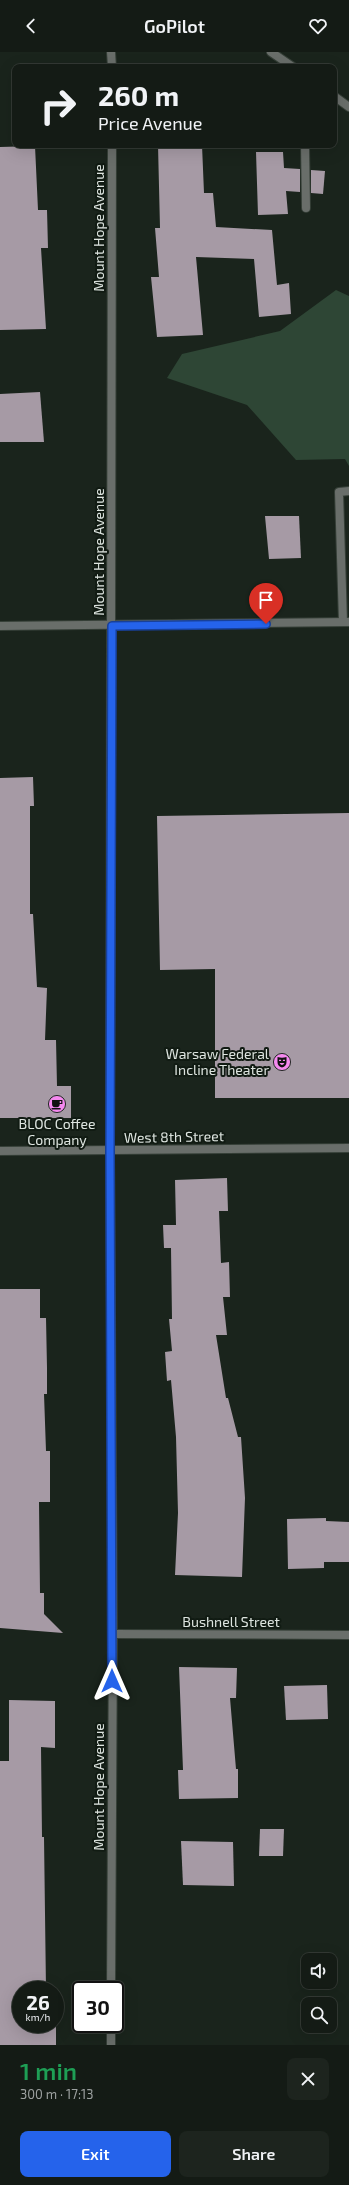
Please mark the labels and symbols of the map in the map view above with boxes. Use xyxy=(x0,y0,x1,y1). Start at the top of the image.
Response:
street label: Mount Hope Avenue xyxy=(90,164,107,292)
street label: Mount Hope Avenue xyxy=(90,488,107,616)
pin xyxy=(249,583,283,624)
place label: Warsaw Federal Incline Theater xyxy=(166,1045,270,1078)
theatre icon: Warsaw Federal Incline Theater xyxy=(272,1052,292,1072)
cafe icon: BLOC Coffee Company xyxy=(47,1094,67,1114)
place label: BLOC Coffee Company xyxy=(19,1115,95,1148)
street label: West 8th Street xyxy=(124,1127,224,1146)
street label: Bushnell Street xyxy=(182,1613,280,1630)
position arrow xyxy=(91,1660,133,1702)
street label: Mount Hope Avenue xyxy=(90,1723,107,1851)
speed limit sign: 30 xyxy=(72,1981,124,2033)

